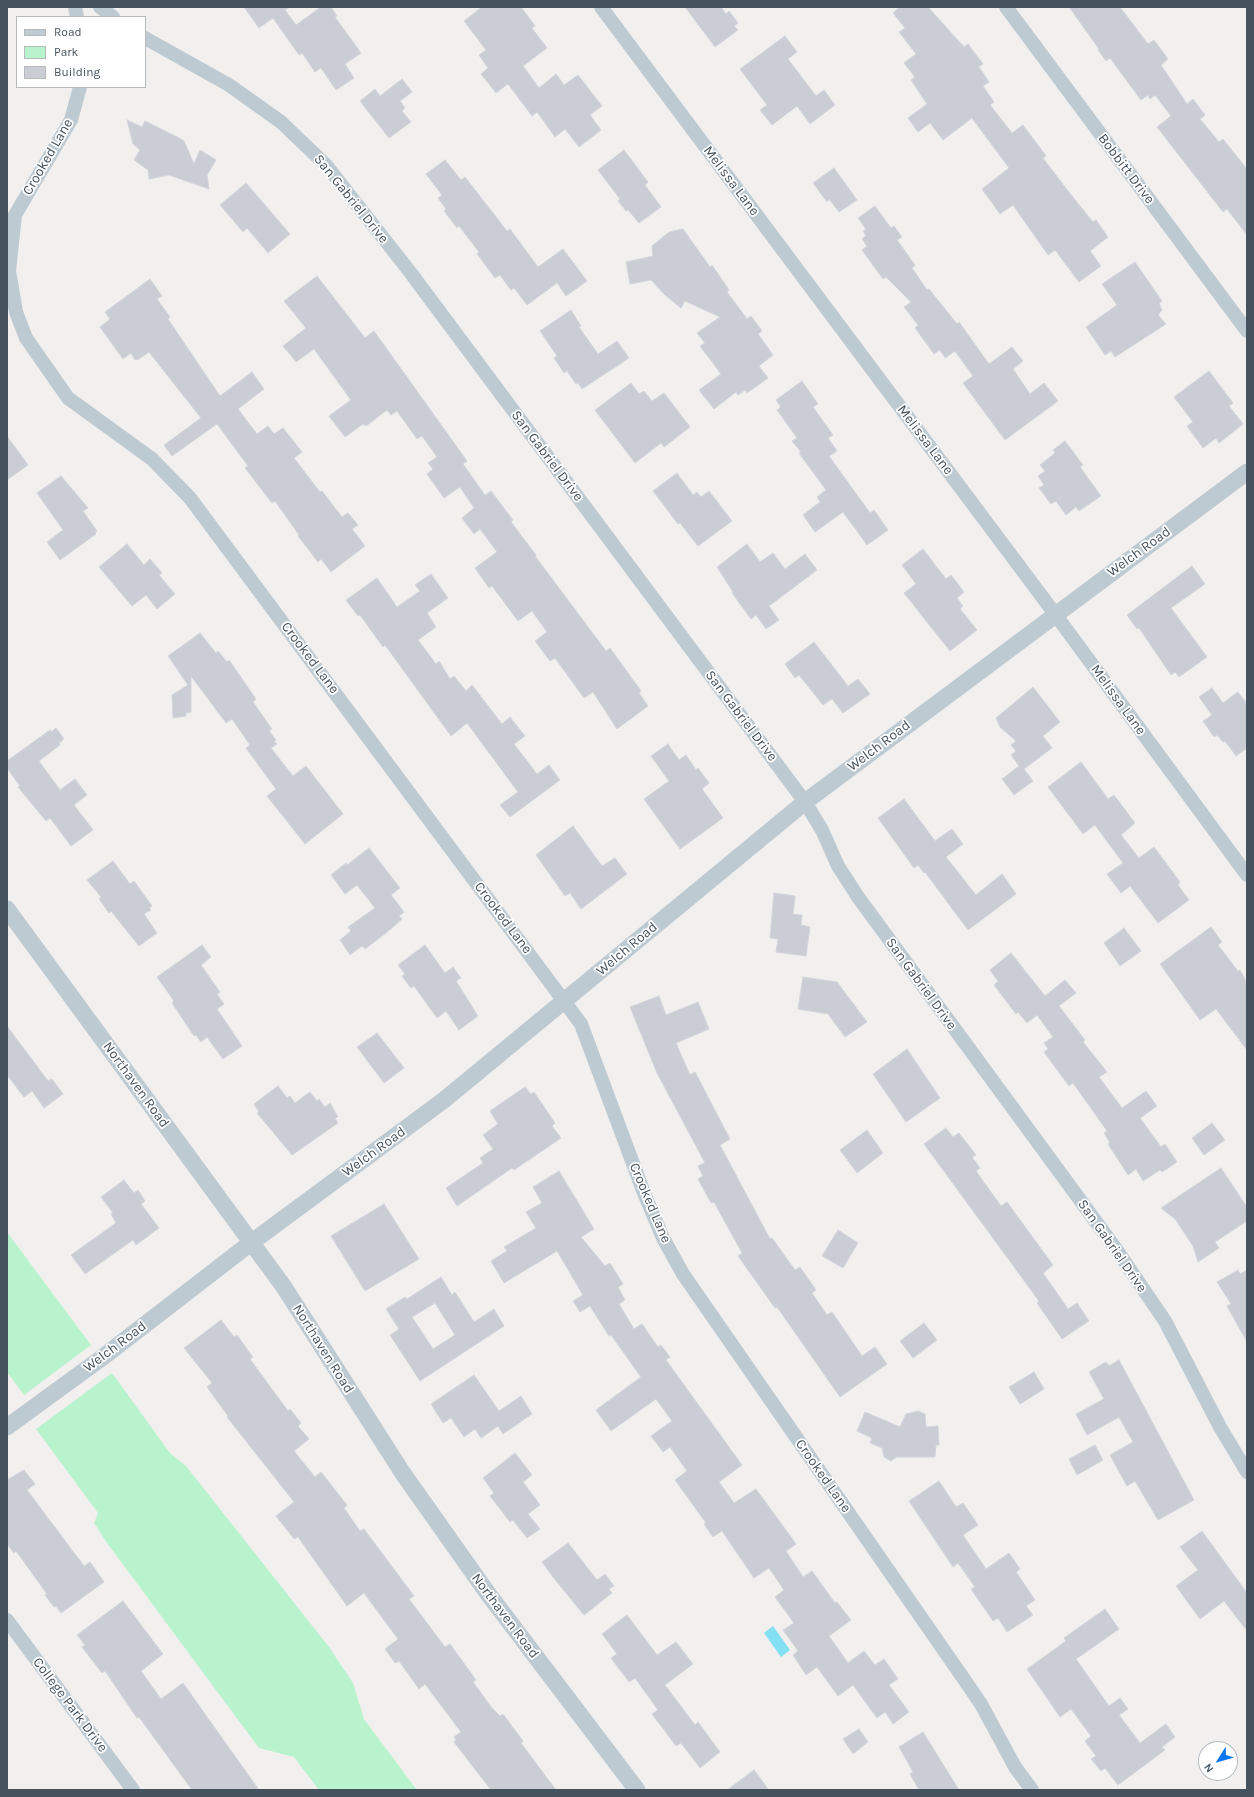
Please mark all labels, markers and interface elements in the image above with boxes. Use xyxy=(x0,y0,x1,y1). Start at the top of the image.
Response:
legend xyxy=(16,16,146,88)
text: Road xyxy=(54,25,82,39)
text: Park xyxy=(54,45,78,59)
text: Building xyxy=(54,65,100,79)
street label: Crooked Lane xyxy=(19,116,77,198)
street label: Bobbitt Drive xyxy=(1094,131,1158,207)
street label: Melissa Lane xyxy=(699,143,763,219)
street label: San Gabriel Drive xyxy=(310,151,392,247)
street label: Melissa Lane xyxy=(893,402,957,478)
street label: San Gabriel Drive xyxy=(507,407,587,505)
street label: Welch Road xyxy=(1104,523,1174,581)
street label: Crooked Lane xyxy=(278,619,342,697)
street label: Melissa Lane xyxy=(1087,662,1149,738)
street label: San Gabriel Drive xyxy=(701,667,781,765)
street label: Welch Road xyxy=(844,717,914,775)
street label: Crooked Lane xyxy=(471,879,535,957)
street label: Welch Road xyxy=(593,919,661,979)
street label: San Gabriel Drive xyxy=(882,935,960,1033)
street label: Northaven Road xyxy=(99,1039,173,1131)
street label: Welch Road xyxy=(339,1123,409,1181)
street label: Crooked Lane xyxy=(626,1160,674,1246)
street label: San Gabriel Drive xyxy=(1074,1196,1150,1296)
street label: Northaven Road xyxy=(289,1301,357,1397)
street label: Welch Road xyxy=(80,1318,150,1376)
street label: Crooked Lane xyxy=(792,1436,854,1516)
street label: Northaven Road xyxy=(468,1570,542,1662)
street label: College Park Drive xyxy=(29,1654,111,1756)
north arrow xyxy=(1198,1741,1238,1781)
text: N xyxy=(1201,1761,1216,1775)

